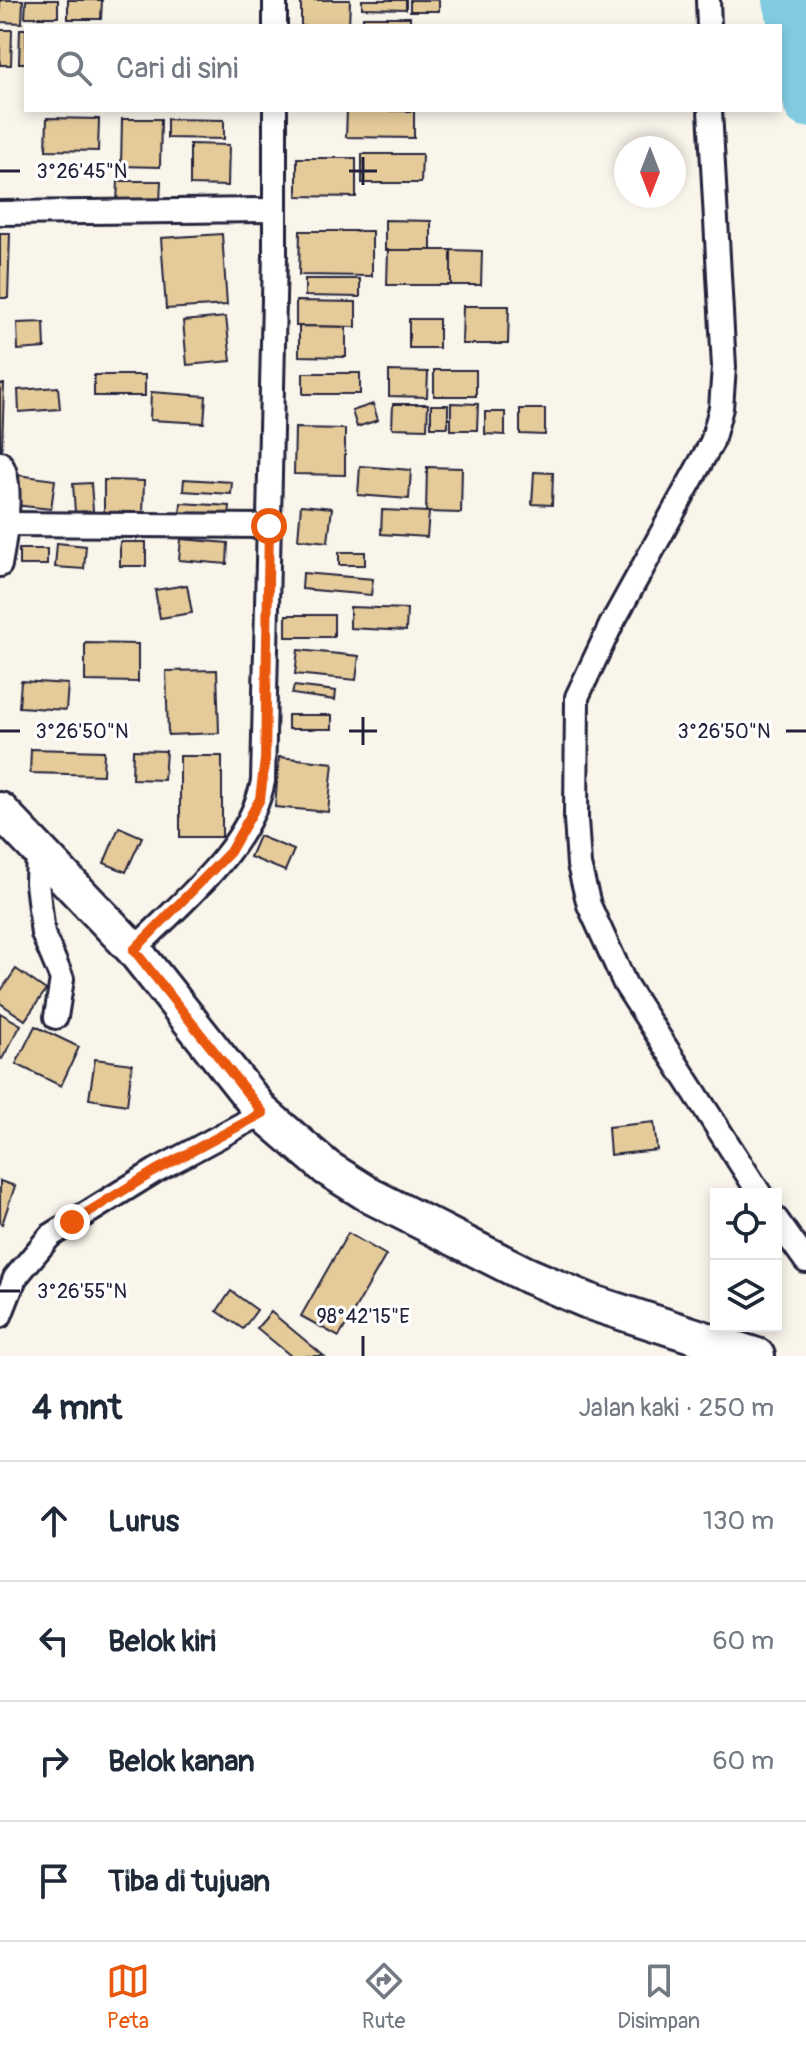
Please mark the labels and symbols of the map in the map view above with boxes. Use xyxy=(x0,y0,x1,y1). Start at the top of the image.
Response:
north arrow xyxy=(614,136,686,208)
text: 3°26'45"N xyxy=(37,159,127,184)
route start xyxy=(251,508,287,544)
text: 3°26'50"N xyxy=(36,719,128,744)
text: 3°26'50"N xyxy=(678,719,770,744)
route end xyxy=(54,1204,90,1240)
text: 3°26'55"N xyxy=(37,1279,127,1304)
text: 98°42'15"E xyxy=(316,1304,410,1329)

